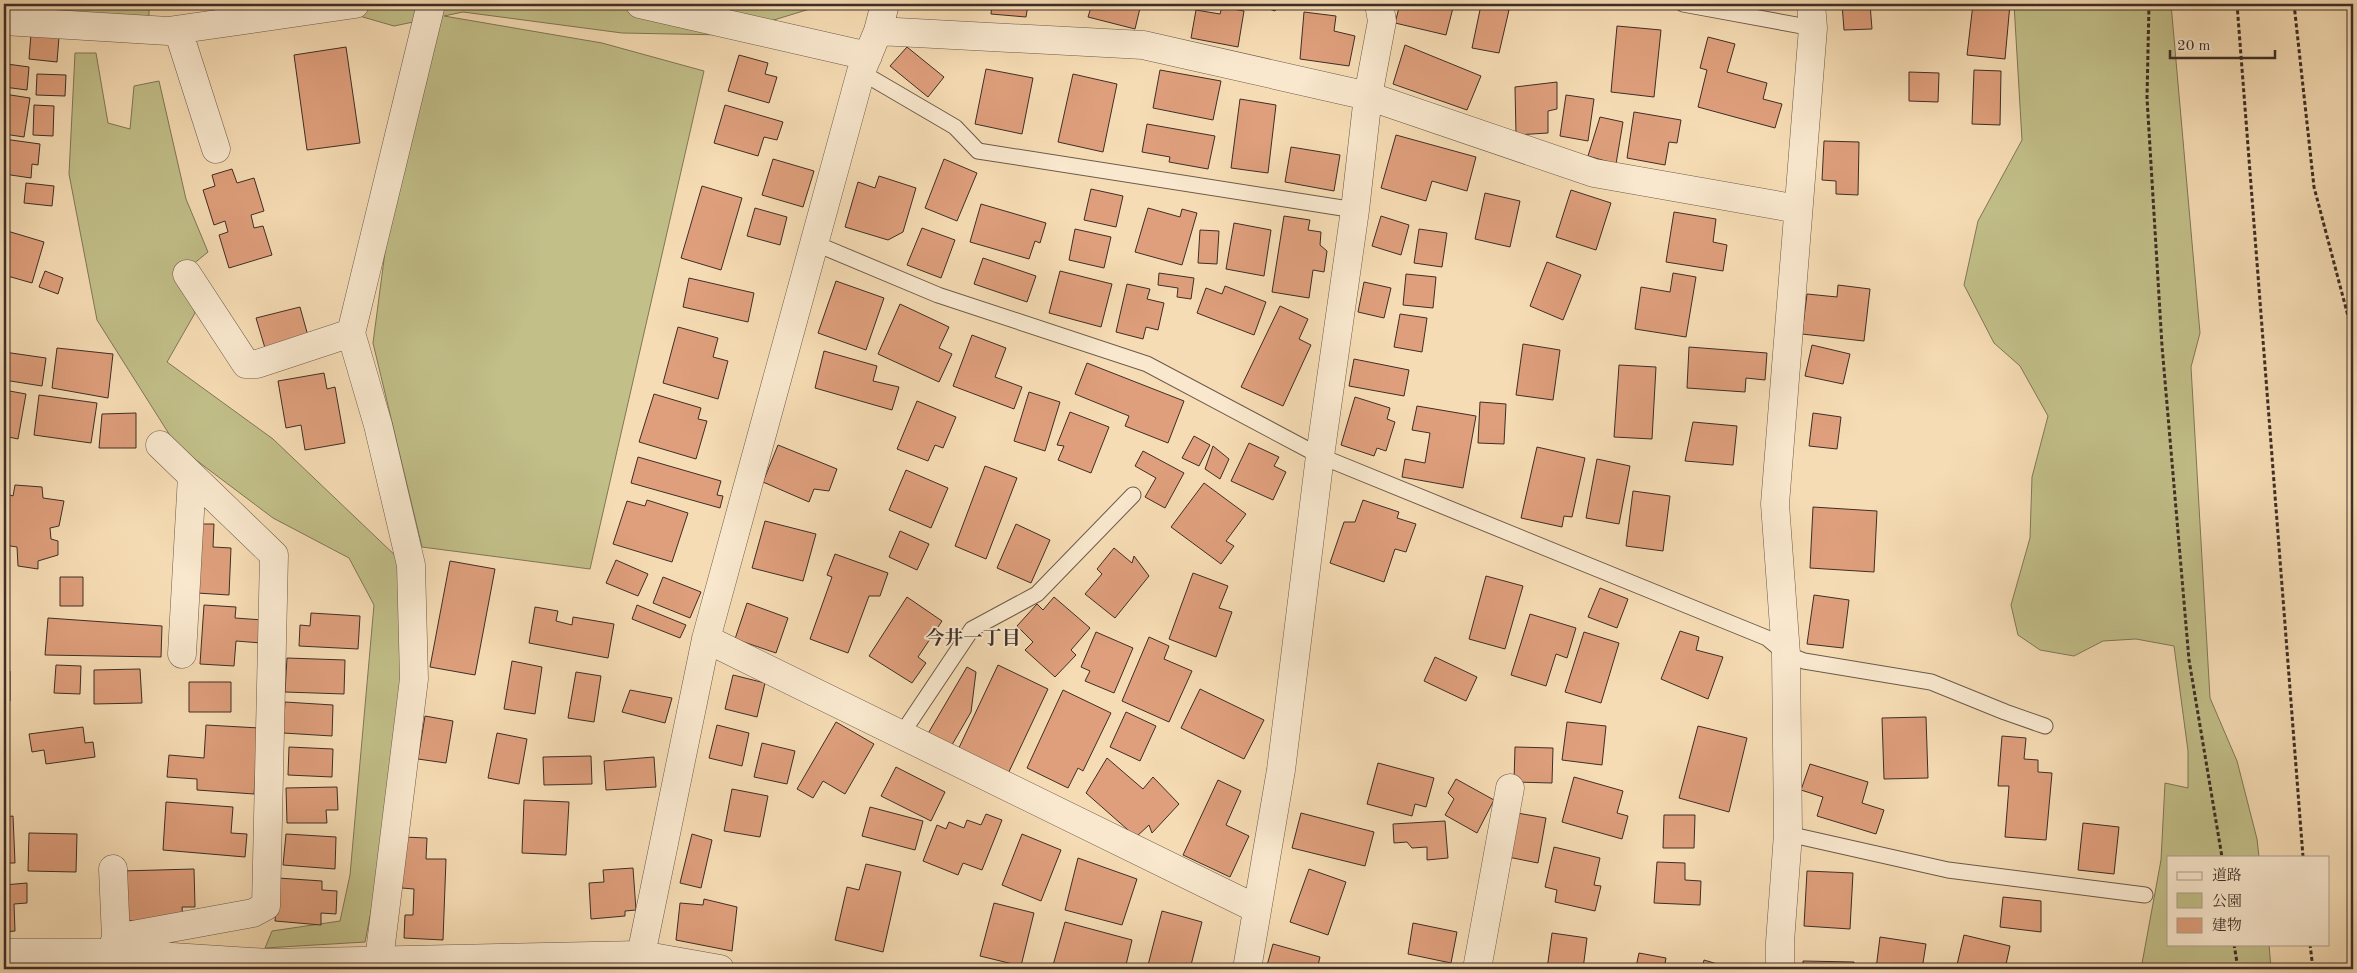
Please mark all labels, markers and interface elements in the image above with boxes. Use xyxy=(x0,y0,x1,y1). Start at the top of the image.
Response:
scale bar xyxy=(2170,28,2274,60)
text: 20 m xyxy=(2177,39,2211,54)
district label: 今井一丁目 xyxy=(925,627,1021,649)
legend xyxy=(2167,856,2330,946)
text: 道路 xyxy=(2212,867,2242,884)
text: 公園 xyxy=(2212,893,2242,910)
text: 建物 xyxy=(2212,917,2242,934)

